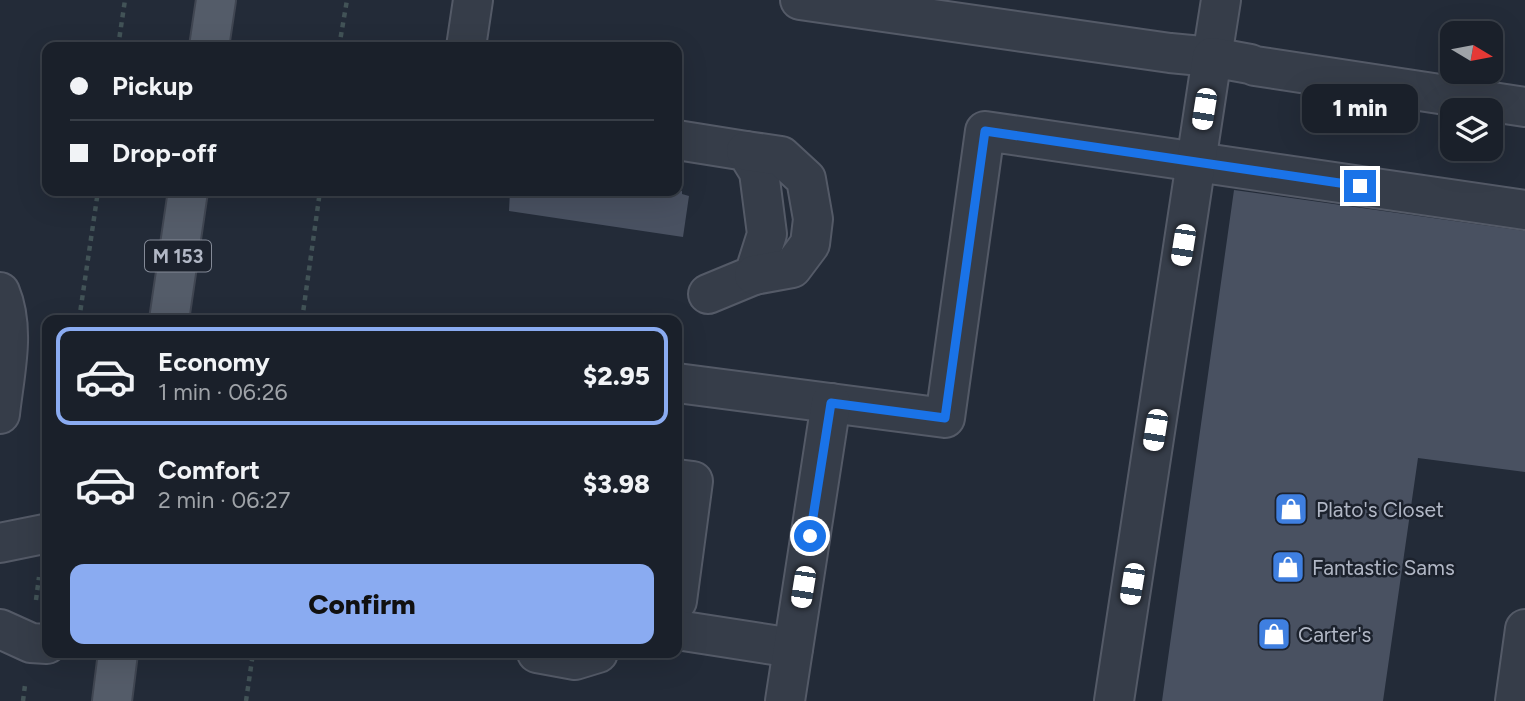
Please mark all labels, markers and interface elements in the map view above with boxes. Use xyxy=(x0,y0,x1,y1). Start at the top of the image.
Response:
north arrow xyxy=(1440,21,1503,84)
map controls xyxy=(1440,21,1503,161)
text: Pickup xyxy=(112,70,193,102)
callout: 1 min xyxy=(1302,85,1418,134)
car xyxy=(1191,87,1218,131)
text: 1 min xyxy=(1333,94,1387,122)
button: layers xyxy=(1440,98,1503,161)
text: Drop-off xyxy=(112,137,217,169)
route end xyxy=(1344,170,1376,202)
car xyxy=(1170,223,1197,267)
road number: M 153 xyxy=(145,240,211,272)
icon: car xyxy=(74,345,137,408)
text: Economy xyxy=(158,346,270,378)
text: $2.95 xyxy=(583,360,650,392)
text: 1 min · 06:26 xyxy=(158,378,288,406)
car xyxy=(1142,408,1169,452)
icon: car xyxy=(74,453,137,516)
text: Comfort xyxy=(158,454,260,486)
text: $3.98 xyxy=(583,468,650,500)
text: 2 min · 06:27 xyxy=(158,486,290,514)
shop icon: Plato's Closet xyxy=(1272,490,1310,528)
place label: Plato's Closet xyxy=(1316,497,1444,522)
route start xyxy=(794,520,826,552)
shop icon: Fantastic Sams xyxy=(1269,548,1307,586)
place label: Fantastic Sams xyxy=(1312,555,1455,580)
car xyxy=(1119,562,1146,606)
button: Confirm xyxy=(70,564,654,644)
car xyxy=(790,565,817,609)
shop icon: Carter's xyxy=(1255,615,1293,653)
place label: Carter's xyxy=(1298,622,1371,647)

